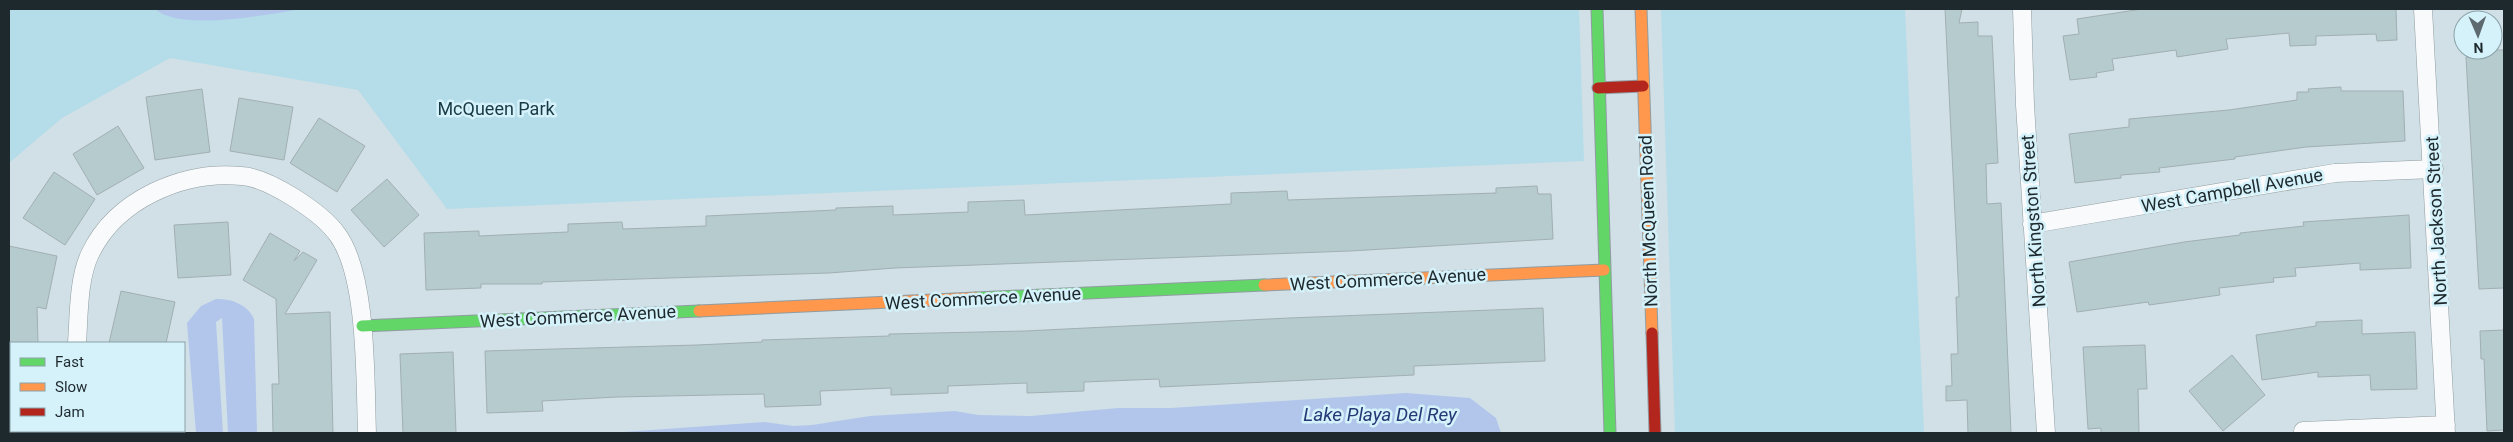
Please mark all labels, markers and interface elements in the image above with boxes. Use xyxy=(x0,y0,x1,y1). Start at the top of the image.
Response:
north arrow xyxy=(2453,10,2503,60)
text: N xyxy=(2473,40,2484,56)
park label: McQueen Park xyxy=(437,98,555,119)
street label: North Kingston Street xyxy=(2016,134,2050,308)
street label: North McQueen Road xyxy=(1635,135,1661,307)
street label: North Jackson Street xyxy=(2421,136,2451,306)
street label: West Campbell Avenue xyxy=(2140,164,2324,216)
street label: West Commerce Avenue xyxy=(1289,263,1487,295)
street label: West Commerce Avenue xyxy=(884,282,1082,314)
street label: West Commerce Avenue xyxy=(479,300,677,332)
legend xyxy=(10,342,185,432)
text: Fast xyxy=(55,353,84,371)
text: Slow xyxy=(55,378,87,396)
text: Jam xyxy=(55,403,85,421)
water label: Lake Playa Del Rey xyxy=(1303,403,1458,426)

